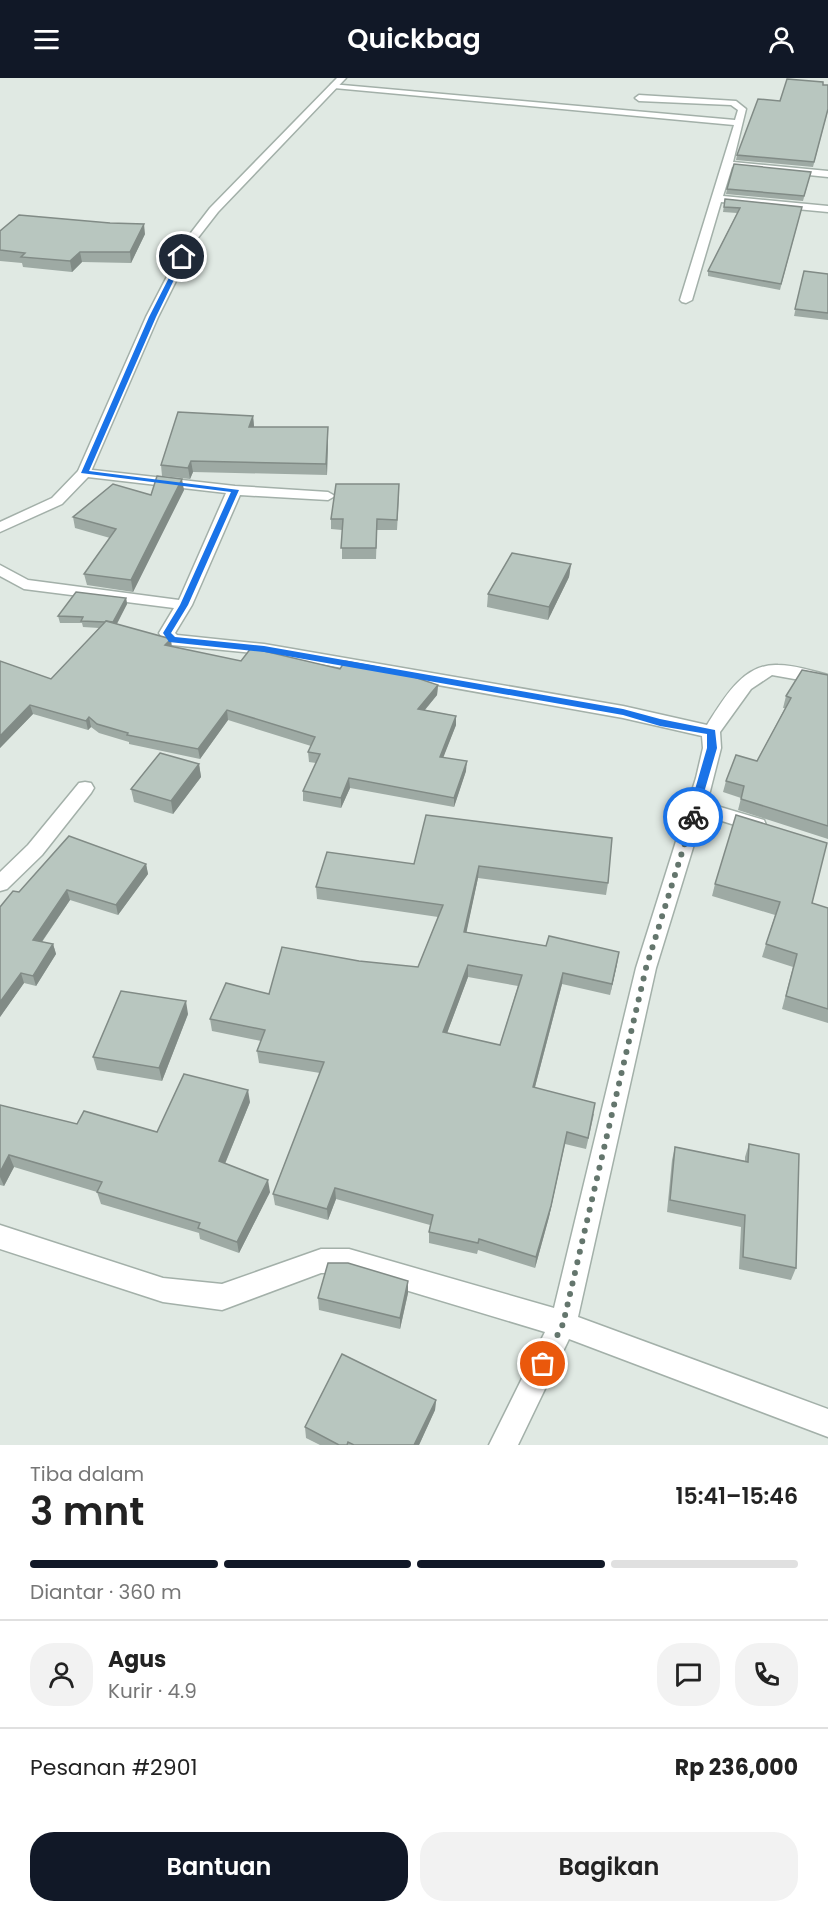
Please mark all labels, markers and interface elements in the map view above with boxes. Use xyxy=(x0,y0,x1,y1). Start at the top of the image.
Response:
text: Quickbag xyxy=(347,20,481,57)
icon: menu xyxy=(30,23,63,56)
icon: person xyxy=(765,23,798,56)
pin xyxy=(156,231,207,282)
icon: home xyxy=(165,240,198,273)
courier xyxy=(663,787,723,847)
icon: bike xyxy=(677,801,710,834)
pin xyxy=(517,1338,568,1389)
icon: bag xyxy=(526,1347,559,1380)
text: Tiba dalam xyxy=(30,1460,144,1488)
text: 15:41–15:46 xyxy=(676,1481,798,1512)
text: 3 mnt xyxy=(30,1484,144,1539)
text: Diantar · 360 m xyxy=(30,1578,182,1606)
button: person xyxy=(30,1643,93,1706)
button: chat xyxy=(657,1643,720,1706)
button: phone xyxy=(735,1643,798,1706)
text: Agus xyxy=(108,1644,166,1675)
text: Kurir · 4.9 xyxy=(108,1677,197,1705)
text: Pesanan #2901 xyxy=(30,1752,198,1783)
text: Rp 236,000 xyxy=(675,1752,798,1783)
button: Bantuan xyxy=(30,1832,408,1901)
button: Bagikan xyxy=(420,1832,798,1901)

